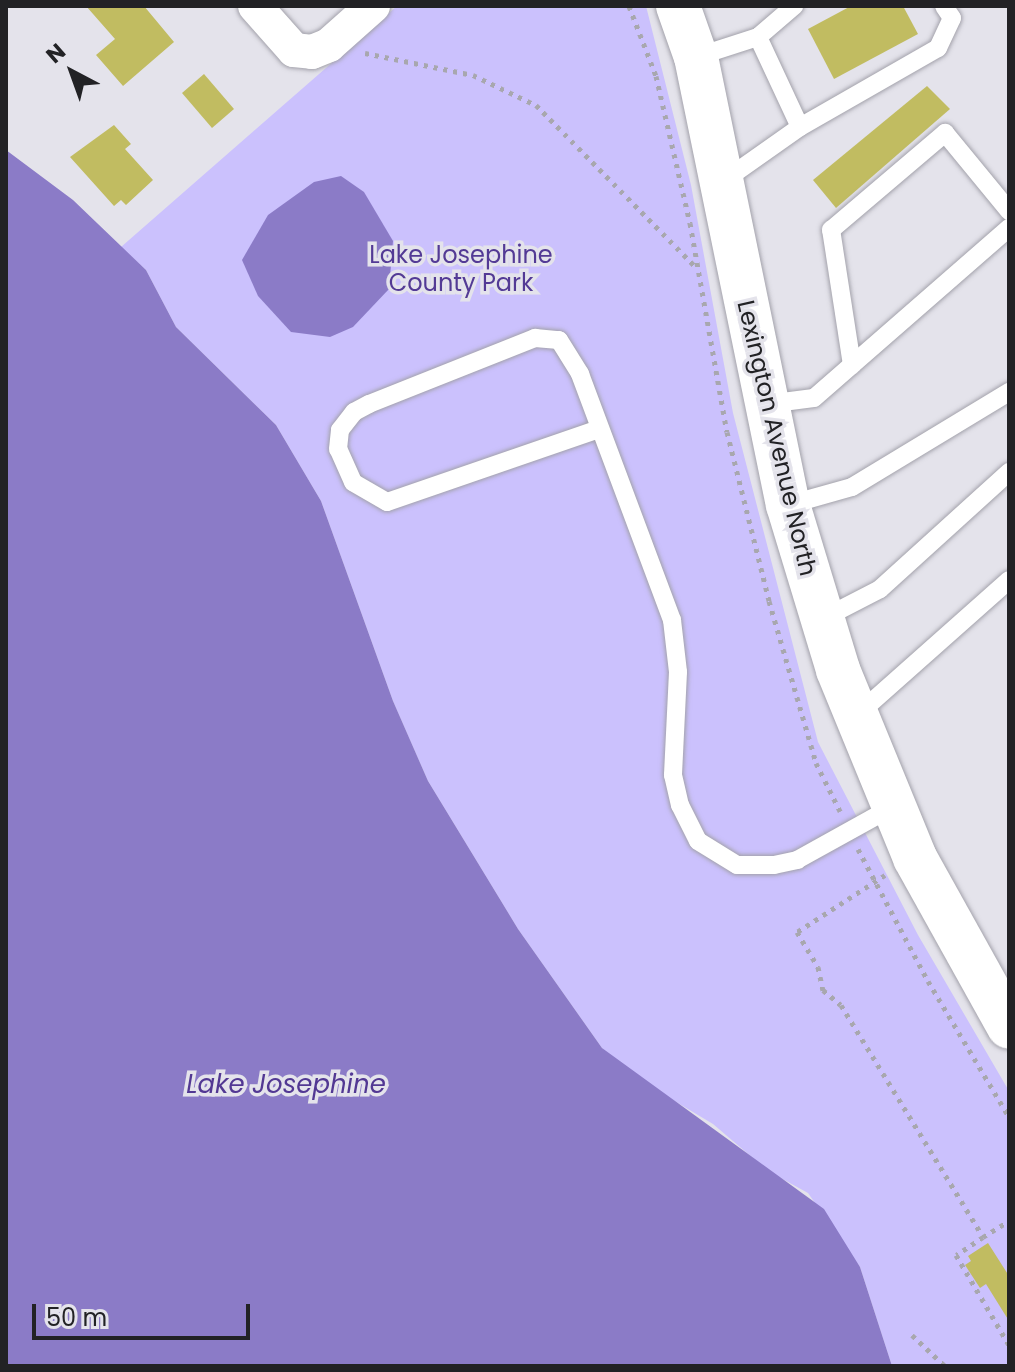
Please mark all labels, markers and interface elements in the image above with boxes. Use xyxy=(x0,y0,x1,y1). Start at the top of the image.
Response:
north arrow xyxy=(32,32,112,112)
text: N xyxy=(40,36,72,71)
park label: Lake Josephine County Park xyxy=(369,241,553,297)
street label: Lexington Avenue North xyxy=(731,297,823,579)
water label: Lake Josephine xyxy=(186,1069,386,1101)
scale bar xyxy=(36,1288,254,1338)
text: 50 m xyxy=(46,1301,107,1334)

